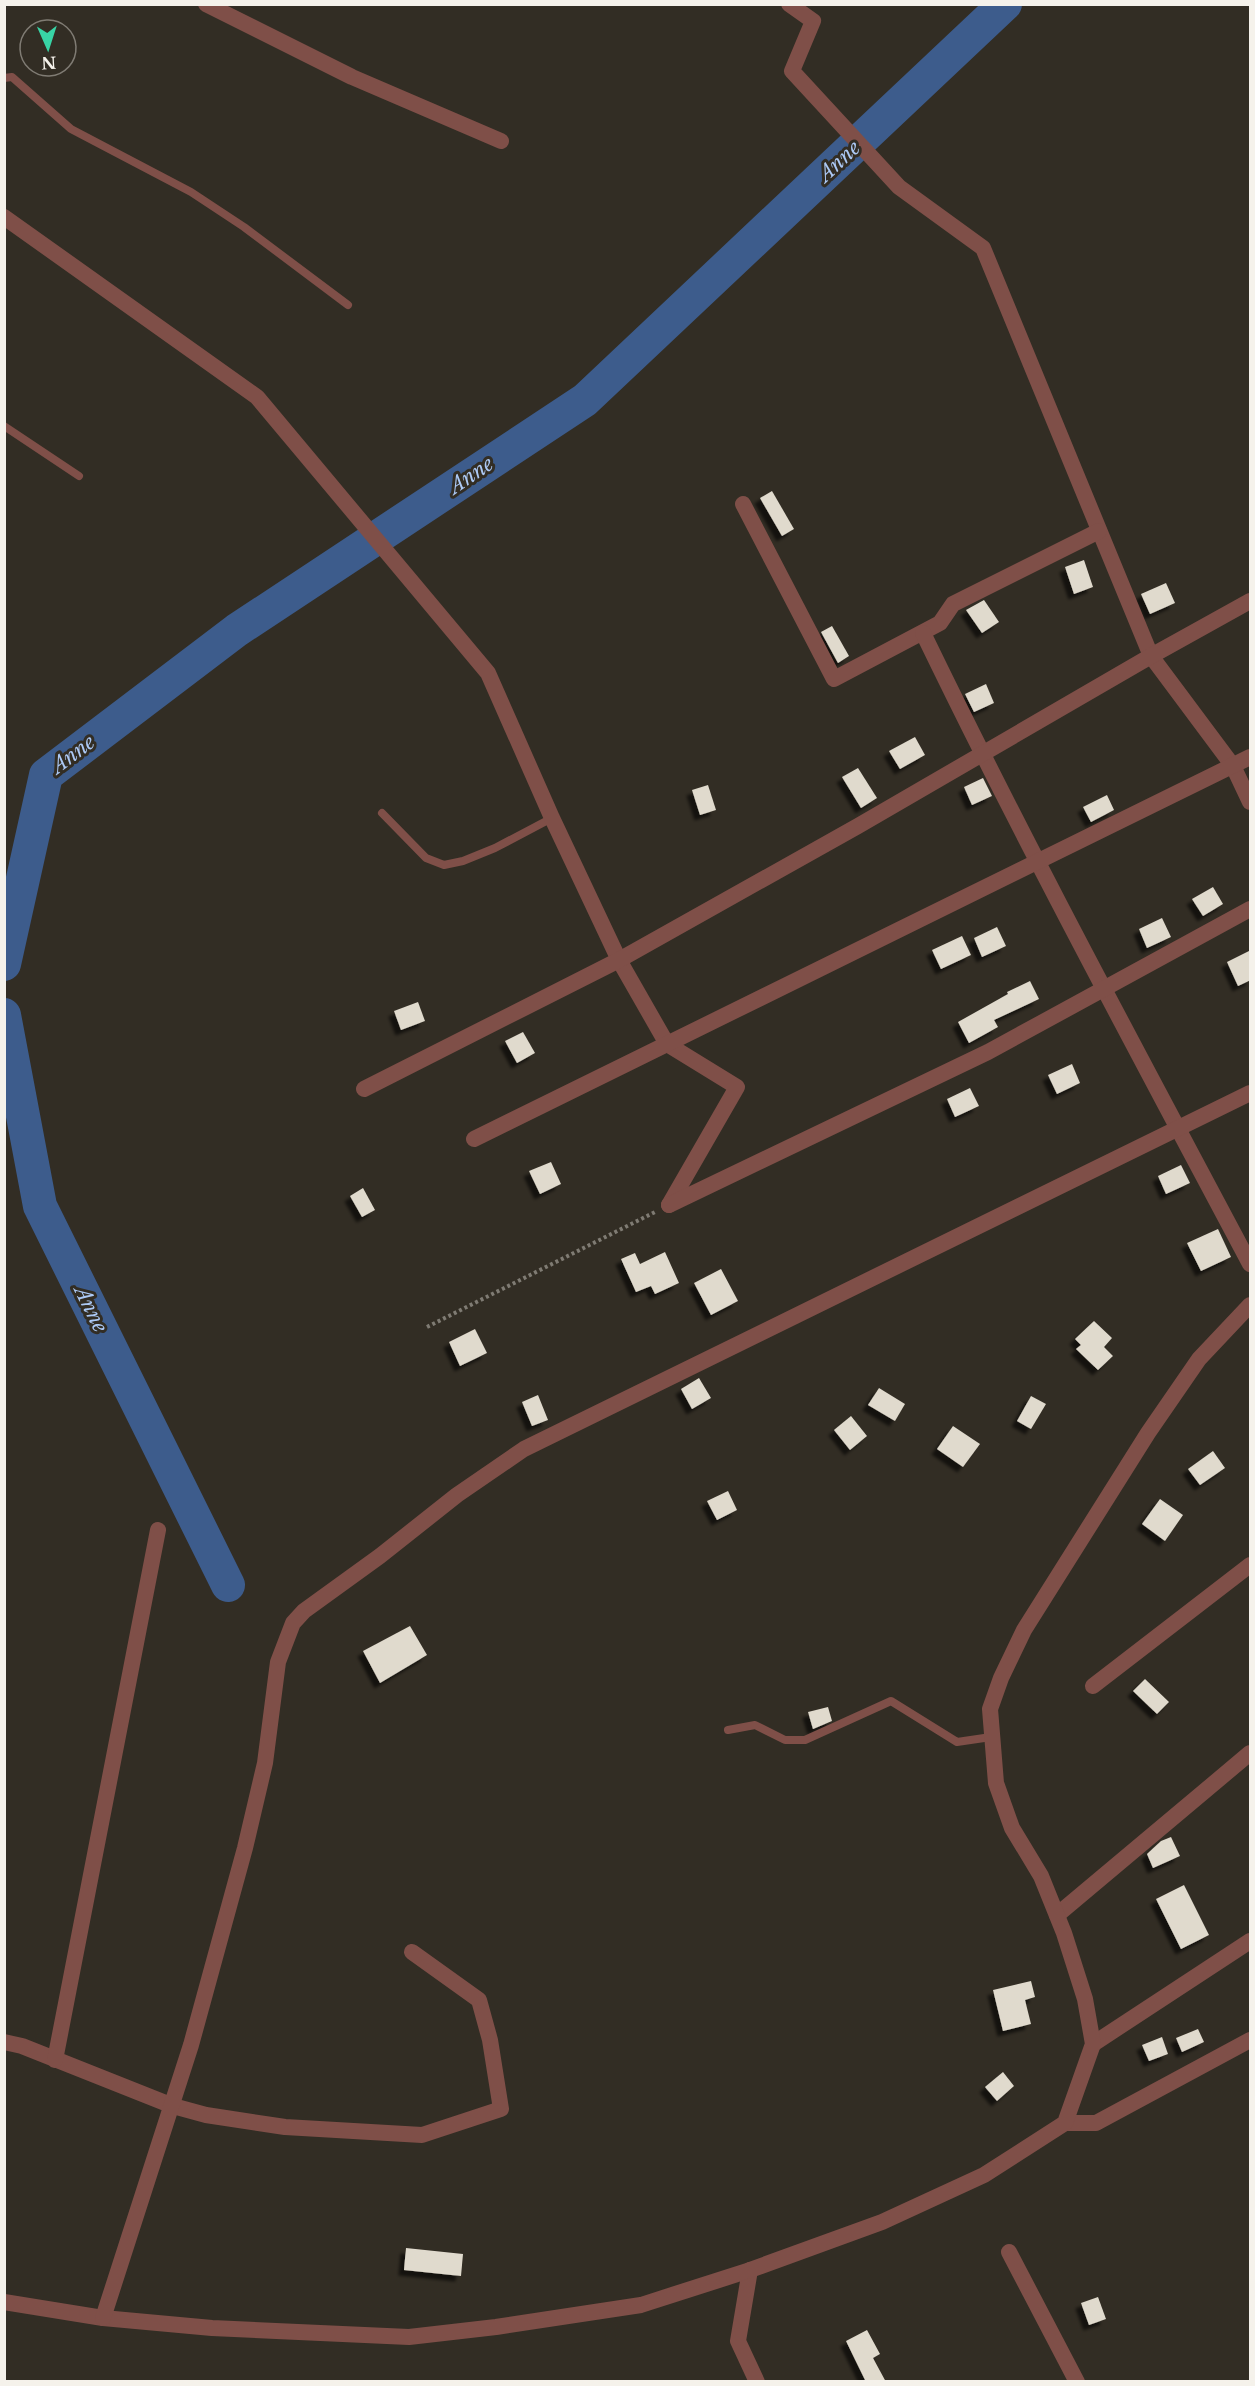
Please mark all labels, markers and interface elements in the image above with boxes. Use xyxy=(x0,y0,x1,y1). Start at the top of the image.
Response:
north arrow xyxy=(18,18,78,78)
text: N xyxy=(41,53,57,73)
water label: Anne xyxy=(811,136,865,188)
water label: Anne xyxy=(442,451,498,500)
water label: Anne xyxy=(44,730,100,780)
water label: Anne xyxy=(68,1279,112,1336)

